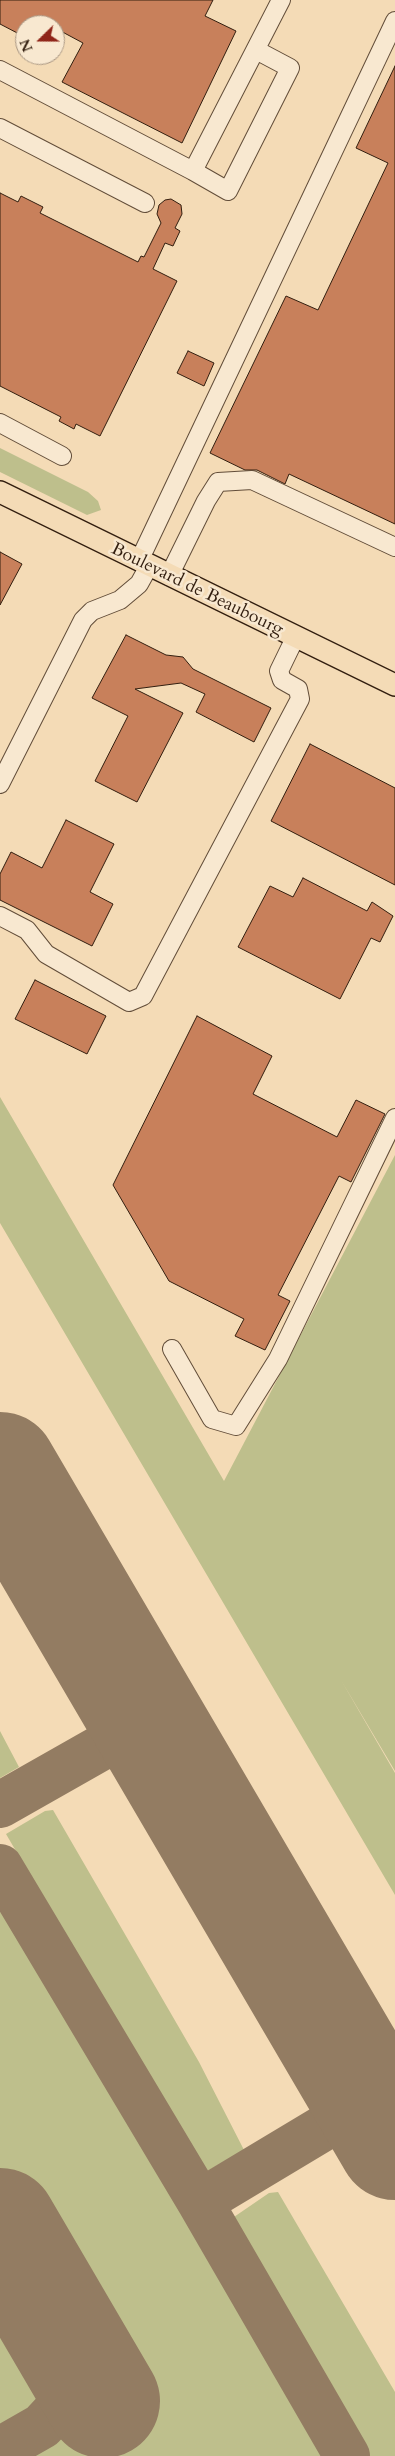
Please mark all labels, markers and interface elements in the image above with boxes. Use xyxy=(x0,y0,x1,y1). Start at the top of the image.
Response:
north arrow xyxy=(15,15,65,65)
text: N xyxy=(15,36,38,55)
street label: Boulevard de Beaubourg xyxy=(107,539,287,641)

